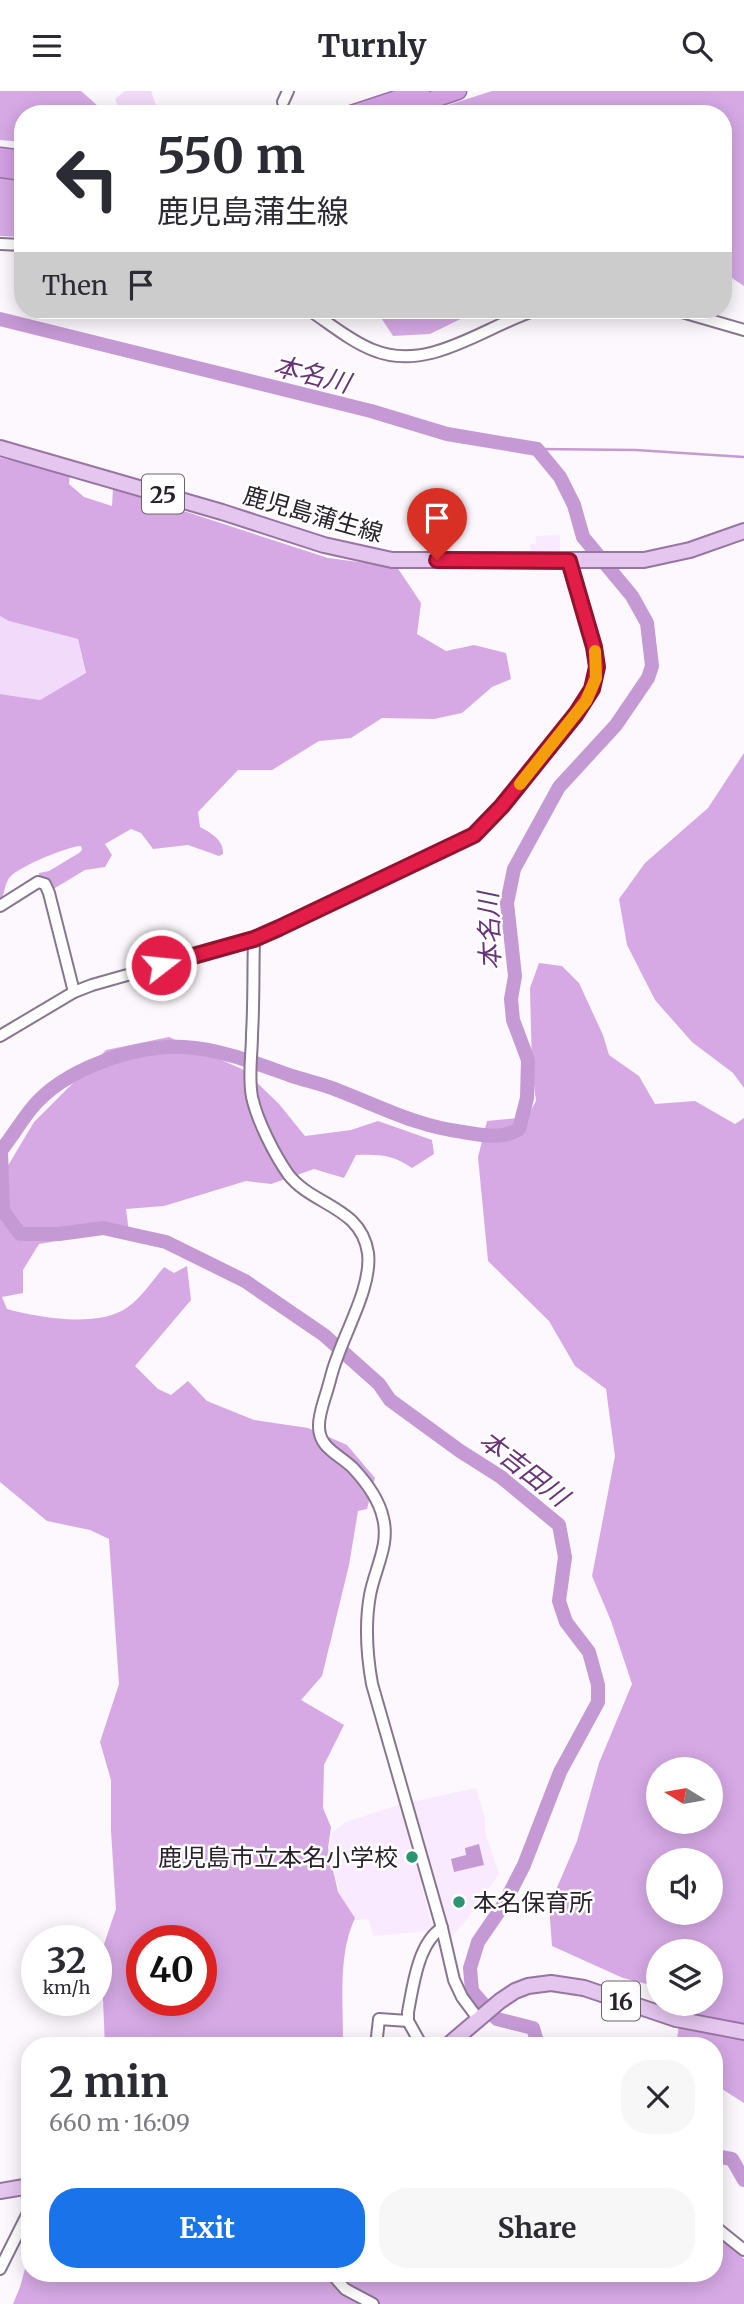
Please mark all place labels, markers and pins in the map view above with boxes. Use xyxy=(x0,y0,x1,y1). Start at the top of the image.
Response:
pin xyxy=(407,488,467,560)
place label: 鹿児島市立本名小学校 xyxy=(158,1842,398,1873)
marker: 鹿児島市立本名小学校 xyxy=(404,1849,420,1865)
place label: 本名保育所 xyxy=(473,1887,593,1918)
marker: 本名保育所 xyxy=(451,1894,467,1910)

